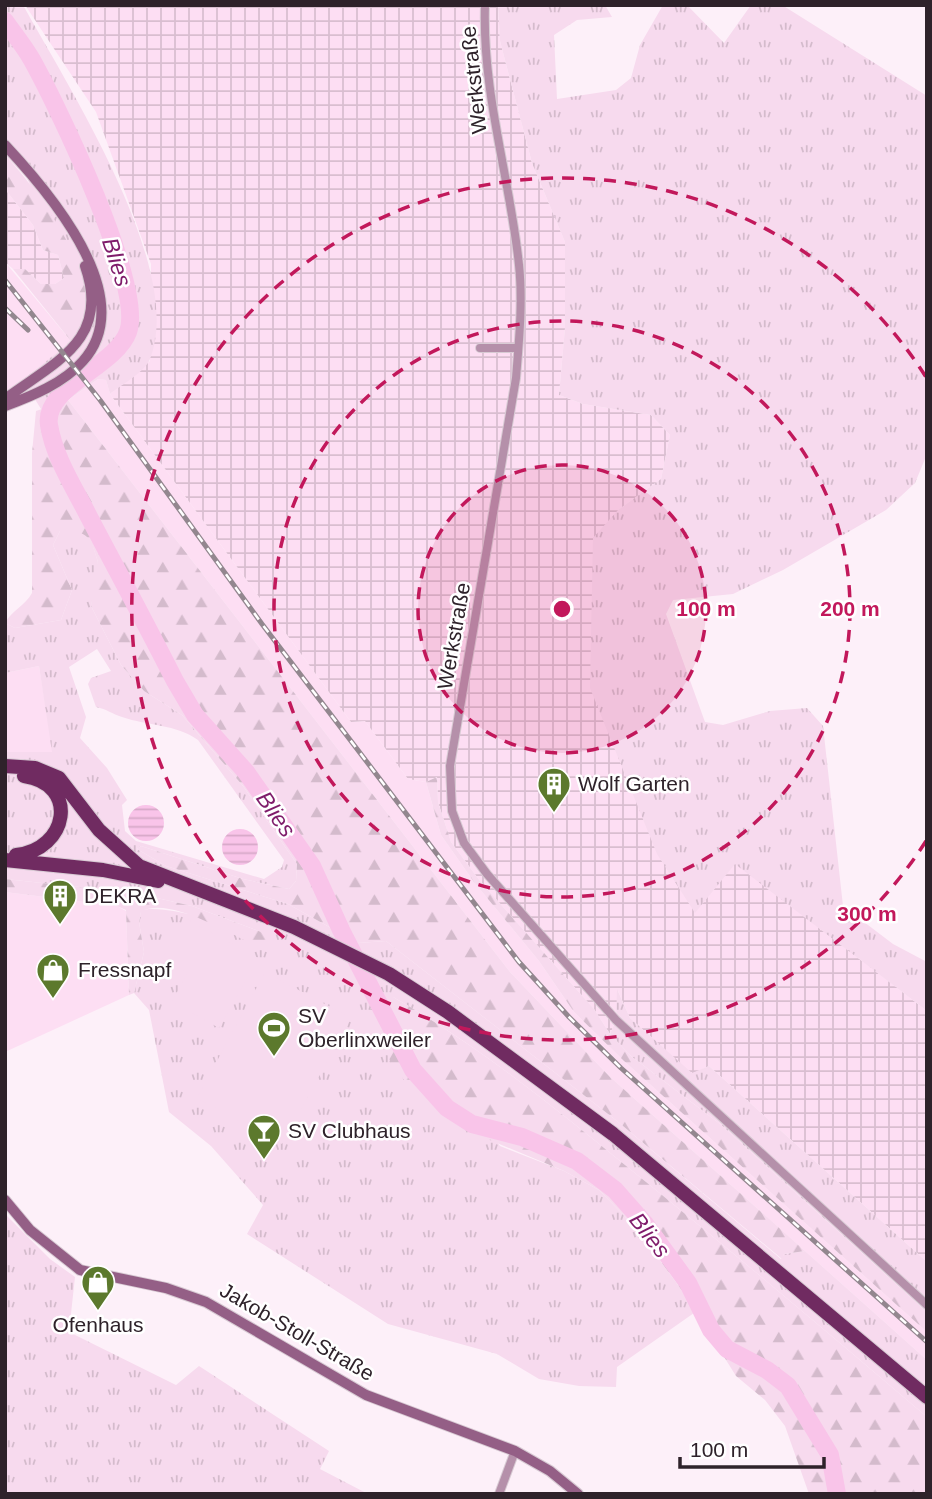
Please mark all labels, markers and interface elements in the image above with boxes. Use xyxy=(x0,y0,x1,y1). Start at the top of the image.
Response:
street label: Werkstraße xyxy=(456,25,491,135)
water label: Blies xyxy=(97,234,137,290)
street label: Werkstraße xyxy=(433,581,474,691)
centre of rings xyxy=(550,597,574,621)
text: 100 m xyxy=(676,597,736,620)
text: 200 m xyxy=(820,597,880,620)
building icon: Wolf Garten xyxy=(535,765,573,814)
place label: Wolf Garten xyxy=(578,772,690,795)
water label: Blies xyxy=(251,786,301,842)
building icon: DEKRA xyxy=(41,877,79,926)
place label: DEKRA xyxy=(84,884,156,907)
text: 300 m xyxy=(837,902,897,925)
shop icon: Fressnapf xyxy=(34,951,72,1000)
place label: Fressnapf xyxy=(78,958,172,981)
place label: SV Oberlinxweiler xyxy=(298,1004,431,1051)
sports icon: SV Oberlinxweiler xyxy=(255,1009,293,1058)
bar icon: SV Clubhaus xyxy=(245,1112,283,1161)
place label: SV Clubhaus xyxy=(288,1119,411,1142)
water label: Blies xyxy=(624,1207,676,1263)
shop icon: Ofenhaus xyxy=(79,1263,117,1312)
street label: Jakob-Stoll-Straße xyxy=(216,1278,378,1385)
place label: Ofenhaus xyxy=(52,1313,144,1336)
scale bar xyxy=(680,1426,824,1470)
text: 100 m xyxy=(690,1438,748,1461)

